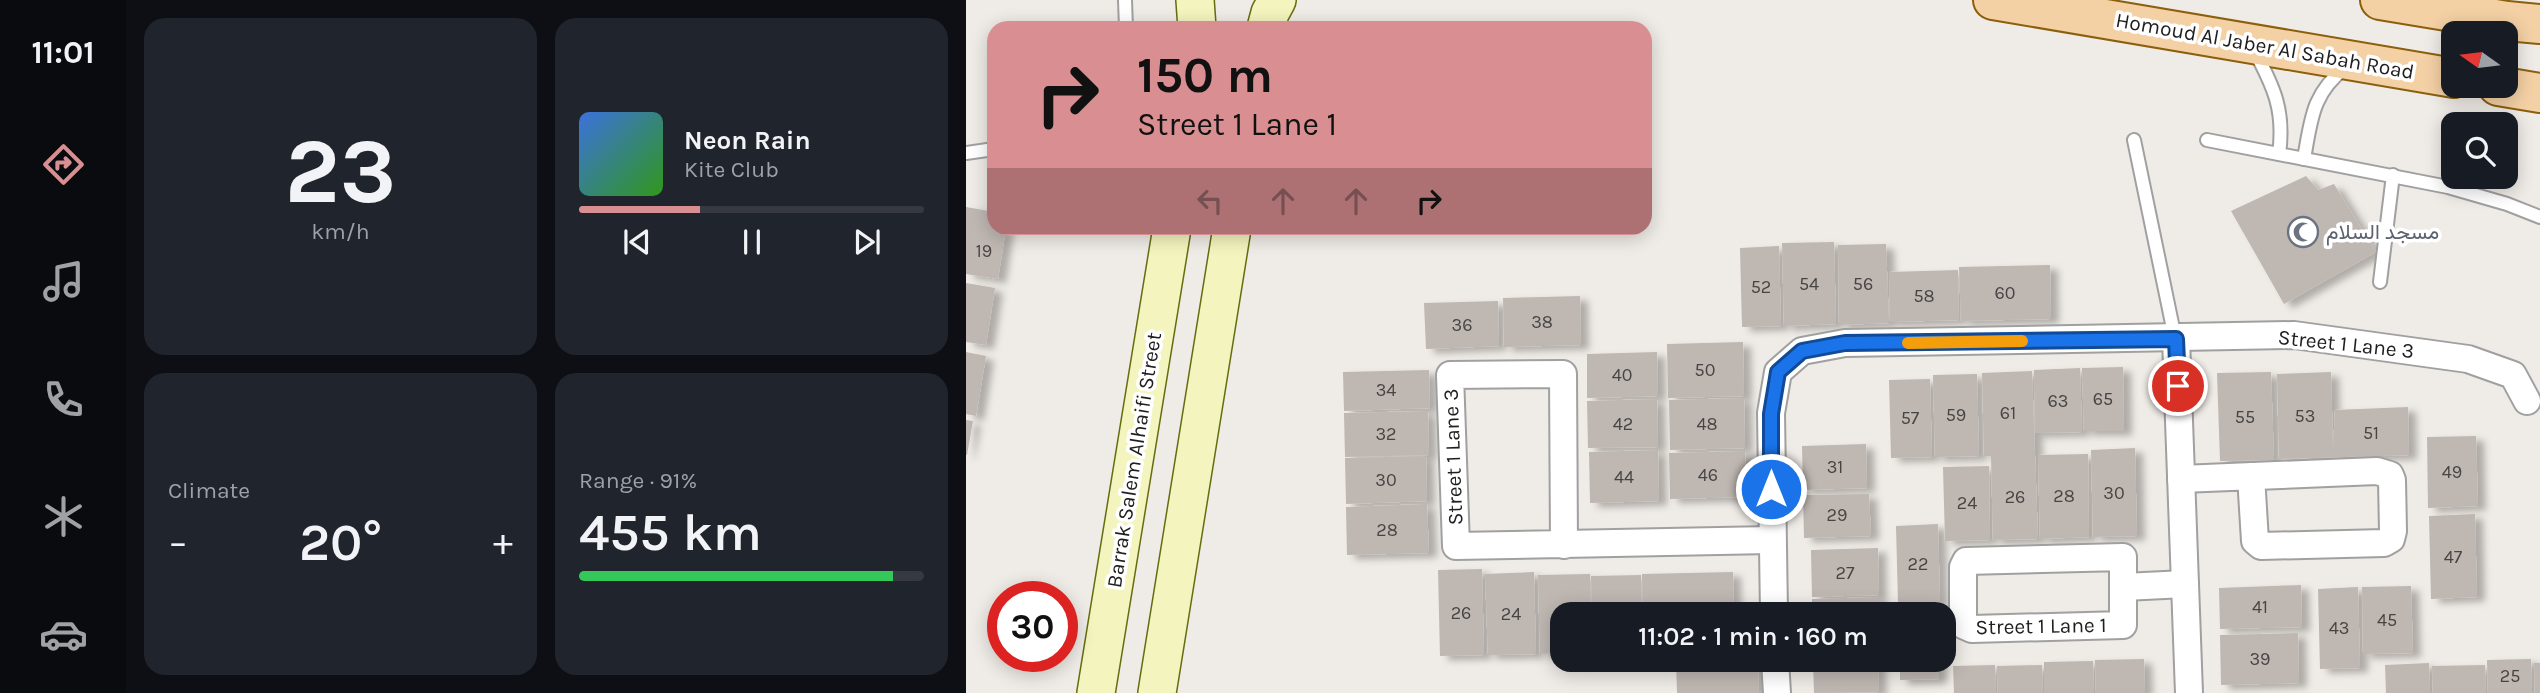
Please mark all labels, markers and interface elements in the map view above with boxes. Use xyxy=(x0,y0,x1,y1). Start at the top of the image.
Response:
street label: Homoud Al Jaber Al Sabah Road xyxy=(2114,8,2416,84)
north arrow xyxy=(2441,21,2518,98)
map controls xyxy=(2441,21,2518,189)
text: 11:01 xyxy=(31,34,95,71)
text: 150 m xyxy=(1137,47,1273,104)
icon: right xyxy=(1022,49,1113,140)
text: Street 1 Lane 1 xyxy=(1137,106,1337,143)
button: search xyxy=(2441,112,2518,189)
text: 23 xyxy=(285,119,396,225)
text: Neon Rain xyxy=(684,125,811,156)
icon: directions xyxy=(39,140,88,189)
text: Kite Club xyxy=(684,156,779,183)
icon: left xyxy=(1191,182,1229,220)
icon: ahead xyxy=(1264,182,1302,220)
icon: ahead xyxy=(1337,182,1375,220)
icon: right xyxy=(1410,182,1448,220)
mosque icon: مسجد السلام xyxy=(2286,215,2320,249)
text: km/h xyxy=(311,218,370,245)
place label: مسجد السلام xyxy=(2326,220,2439,246)
icon: previous xyxy=(618,223,656,261)
icon: pause xyxy=(733,223,771,261)
icon: next xyxy=(848,223,886,261)
house number: 19 xyxy=(976,240,992,262)
icon: music xyxy=(39,257,88,306)
house number: 54 xyxy=(1799,273,1819,295)
house number: 56 xyxy=(1853,273,1873,295)
house number: 52 xyxy=(1751,276,1771,298)
house number: 60 xyxy=(1995,282,2016,304)
house number: 58 xyxy=(1913,285,1935,307)
house number: 38 xyxy=(1531,311,1553,333)
house number: 36 xyxy=(1452,314,1472,336)
street label: Street 1 Lane 3 xyxy=(2277,325,2415,363)
street label: Barrak Salem Alhaifi Street xyxy=(1102,330,1166,589)
pin xyxy=(2148,356,2208,416)
house number: 50 xyxy=(1695,359,1715,381)
house number: 40 xyxy=(1612,364,1632,386)
icon: arrive xyxy=(2159,367,2197,405)
icon: phone xyxy=(39,375,88,424)
house number: 34 xyxy=(1376,379,1396,401)
street label: Street 1 Lane 3 xyxy=(1439,388,1467,526)
house number: 65 xyxy=(2093,388,2113,410)
house number: 63 xyxy=(2048,390,2068,412)
house number: 61 xyxy=(2000,402,2016,424)
house number: 59 xyxy=(1946,404,1966,426)
house number: 53 xyxy=(2295,405,2315,427)
house number: 55 xyxy=(2235,406,2255,428)
house number: 57 xyxy=(1901,407,1920,429)
house number: 42 xyxy=(1613,413,1633,435)
house number: 48 xyxy=(1696,413,1718,435)
house number: 51 xyxy=(2363,422,2379,444)
house number: 32 xyxy=(1375,423,1397,445)
position arrow xyxy=(1734,452,1808,526)
house number: 31 xyxy=(1827,456,1843,478)
house number: 49 xyxy=(2442,461,2462,483)
house number: 46 xyxy=(1698,464,1718,486)
house number: 44 xyxy=(1614,466,1634,488)
text: Range · 91% xyxy=(579,467,697,494)
house number: 30 xyxy=(1375,469,1397,491)
text: Climate xyxy=(168,477,250,504)
house number: 30 xyxy=(2103,482,2125,504)
house number: 28 xyxy=(2053,485,2075,507)
house number: 26 xyxy=(2005,486,2025,508)
icon: climate xyxy=(39,492,88,541)
house number: 24 xyxy=(1957,492,1977,514)
text: 455 km xyxy=(579,502,762,563)
house number: 29 xyxy=(1827,504,1847,526)
text: 20° xyxy=(299,512,382,573)
house number: 28 xyxy=(1376,519,1398,541)
text: − xyxy=(168,520,188,565)
text: + xyxy=(493,520,513,565)
house number: 47 xyxy=(2444,546,2463,568)
house number: 22 xyxy=(1908,553,1928,575)
house number: 27 xyxy=(1836,562,1855,584)
speed limit sign: 30 xyxy=(987,581,1078,672)
house number: 41 xyxy=(2252,596,2268,618)
house number: 26 xyxy=(1451,602,1471,624)
house number: 24 xyxy=(1501,603,1521,625)
house number: 45 xyxy=(2377,609,2397,631)
icon: car xyxy=(39,610,88,659)
street label: Street 1 Lane 1 xyxy=(1975,613,2107,639)
house number: 43 xyxy=(2329,617,2349,639)
text: 11:02 · 1 min · 160 m xyxy=(1638,621,1868,652)
house number: 39 xyxy=(2249,648,2271,670)
house number: 25 xyxy=(2500,665,2520,687)

